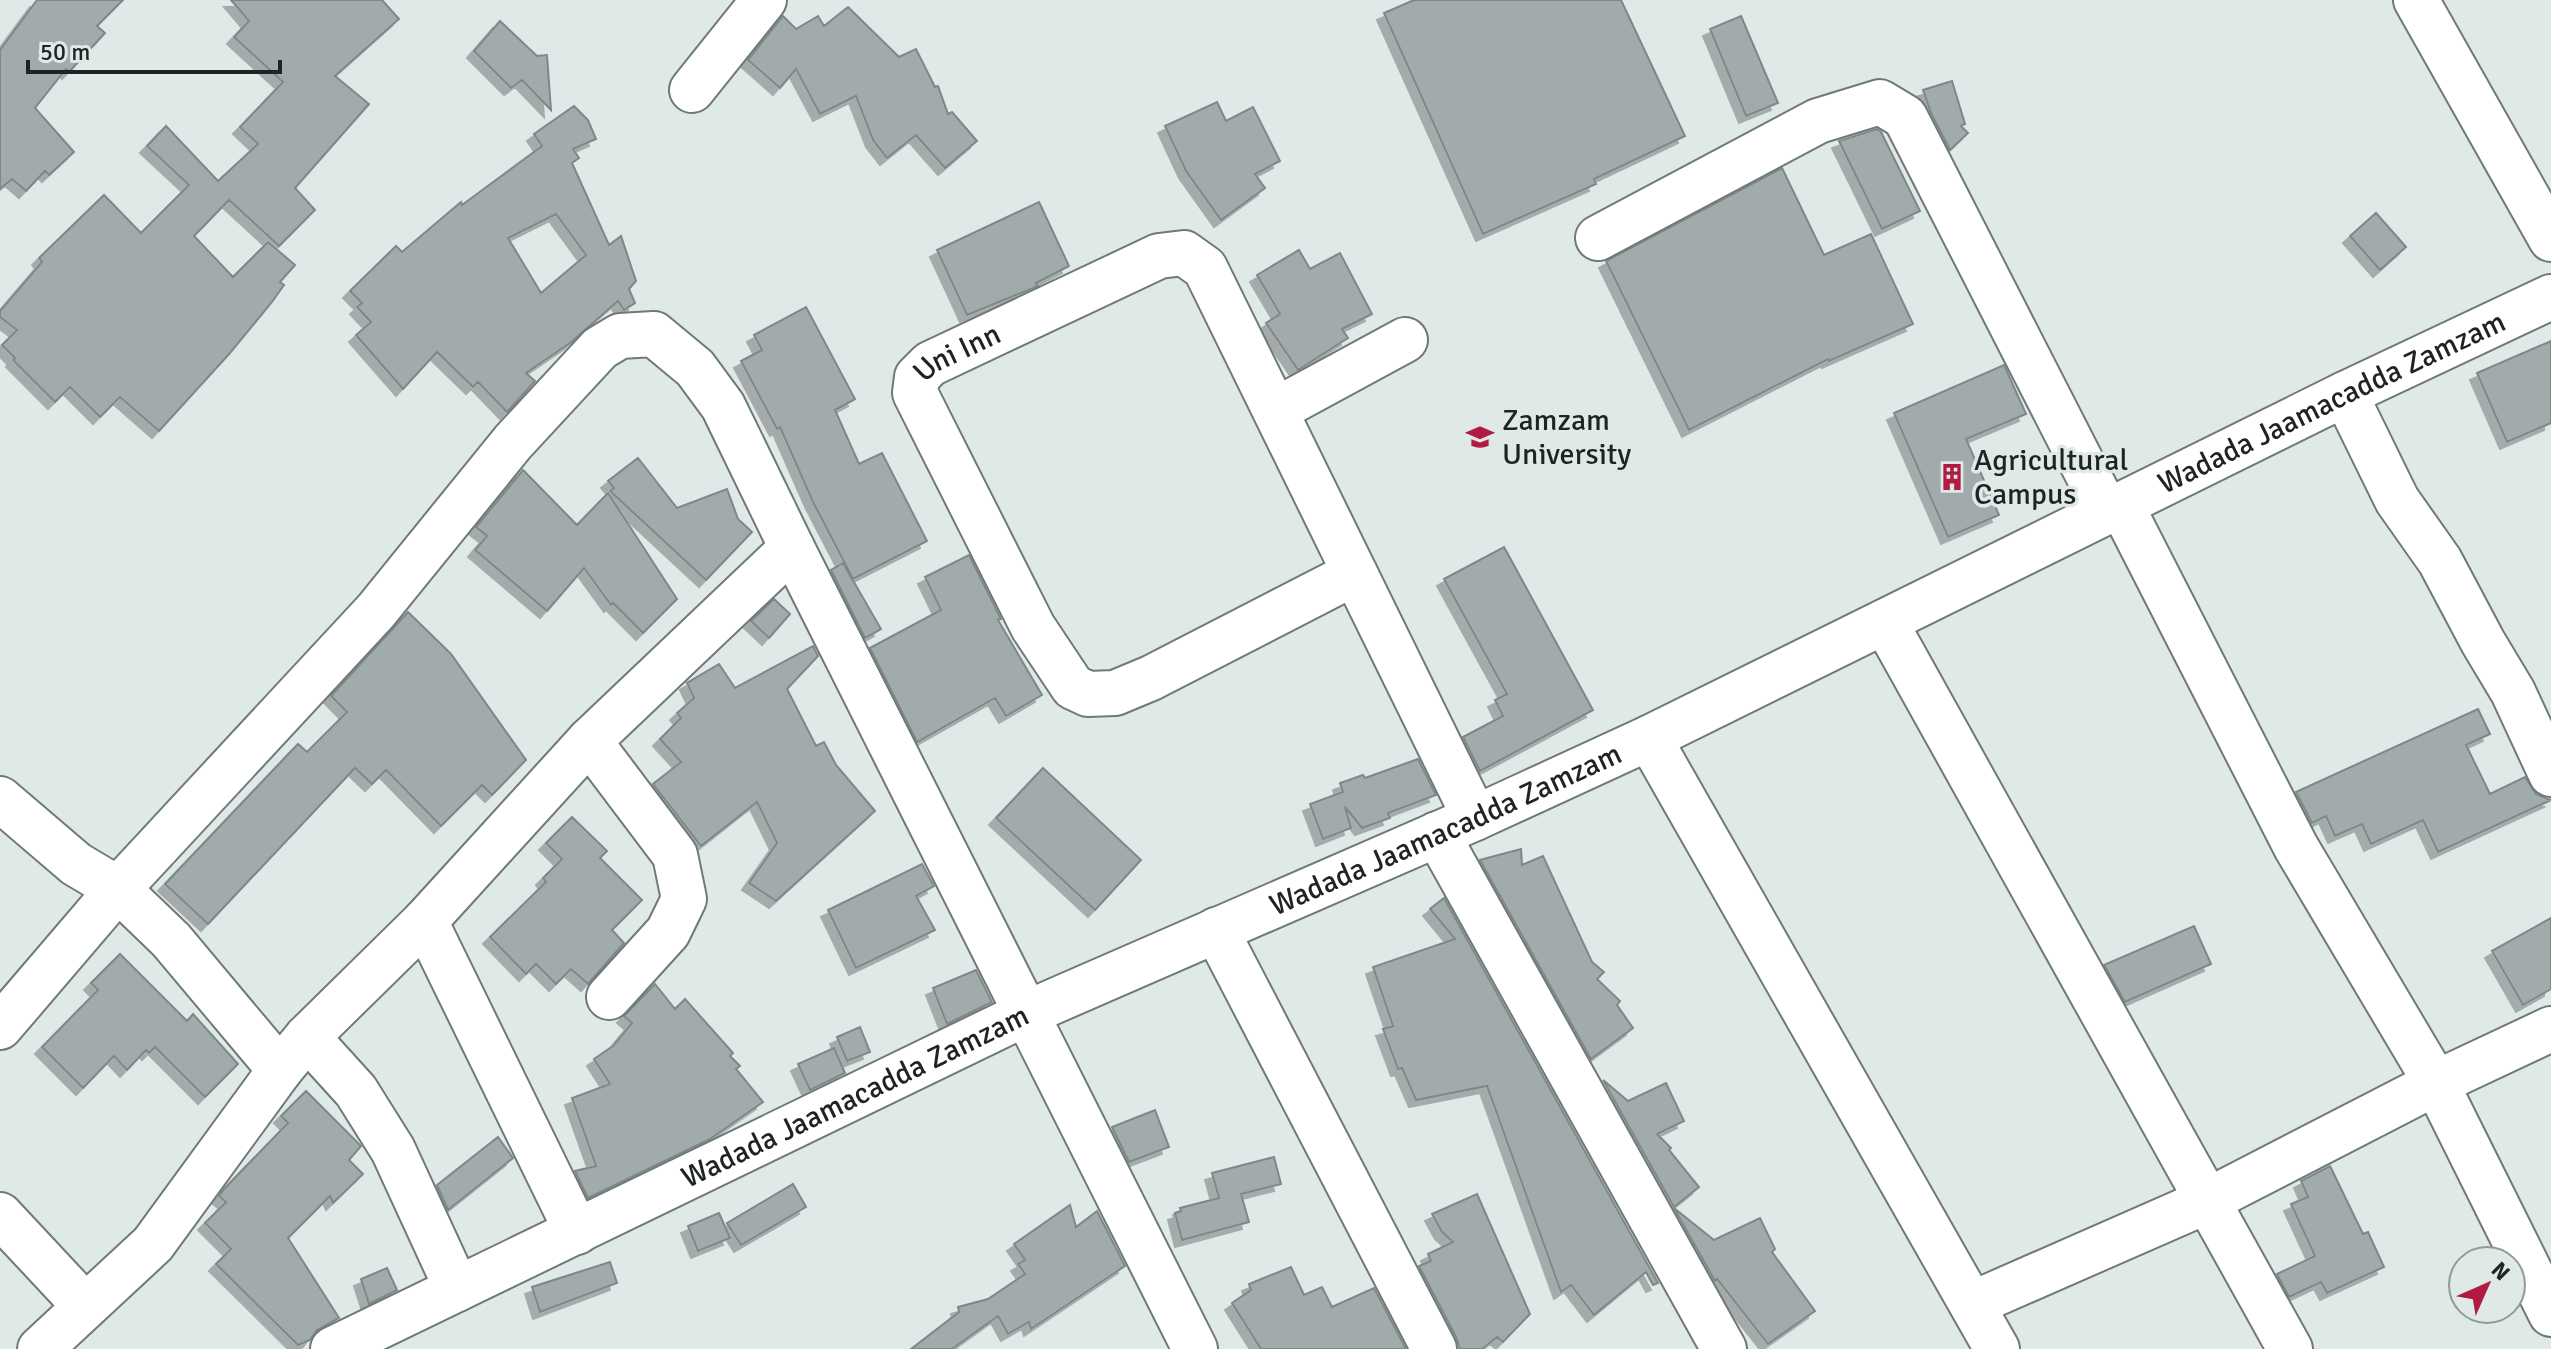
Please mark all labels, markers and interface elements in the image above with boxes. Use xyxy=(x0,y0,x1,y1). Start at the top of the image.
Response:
scale bar xyxy=(28,24,280,74)
text: 50 m xyxy=(40,37,90,67)
street label: Wadada Jaamacadda Zamzam xyxy=(2152,303,2511,502)
street label: Uni Inn xyxy=(905,315,1006,389)
place label: Zamzam University xyxy=(1502,402,1631,473)
school or university icon: Zamzam University xyxy=(1465,422,1495,452)
place label: Agricultural Campus xyxy=(1974,442,2128,513)
building icon: Agricultural Campus xyxy=(1937,462,1967,492)
street label: Wadada Jaamacadda Zamzam xyxy=(1264,735,1627,924)
street label: Wadada Jaamacadda Zamzam xyxy=(675,997,1035,1196)
north arrow xyxy=(2447,1245,2527,1325)
text: N xyxy=(2486,1256,2516,1286)

